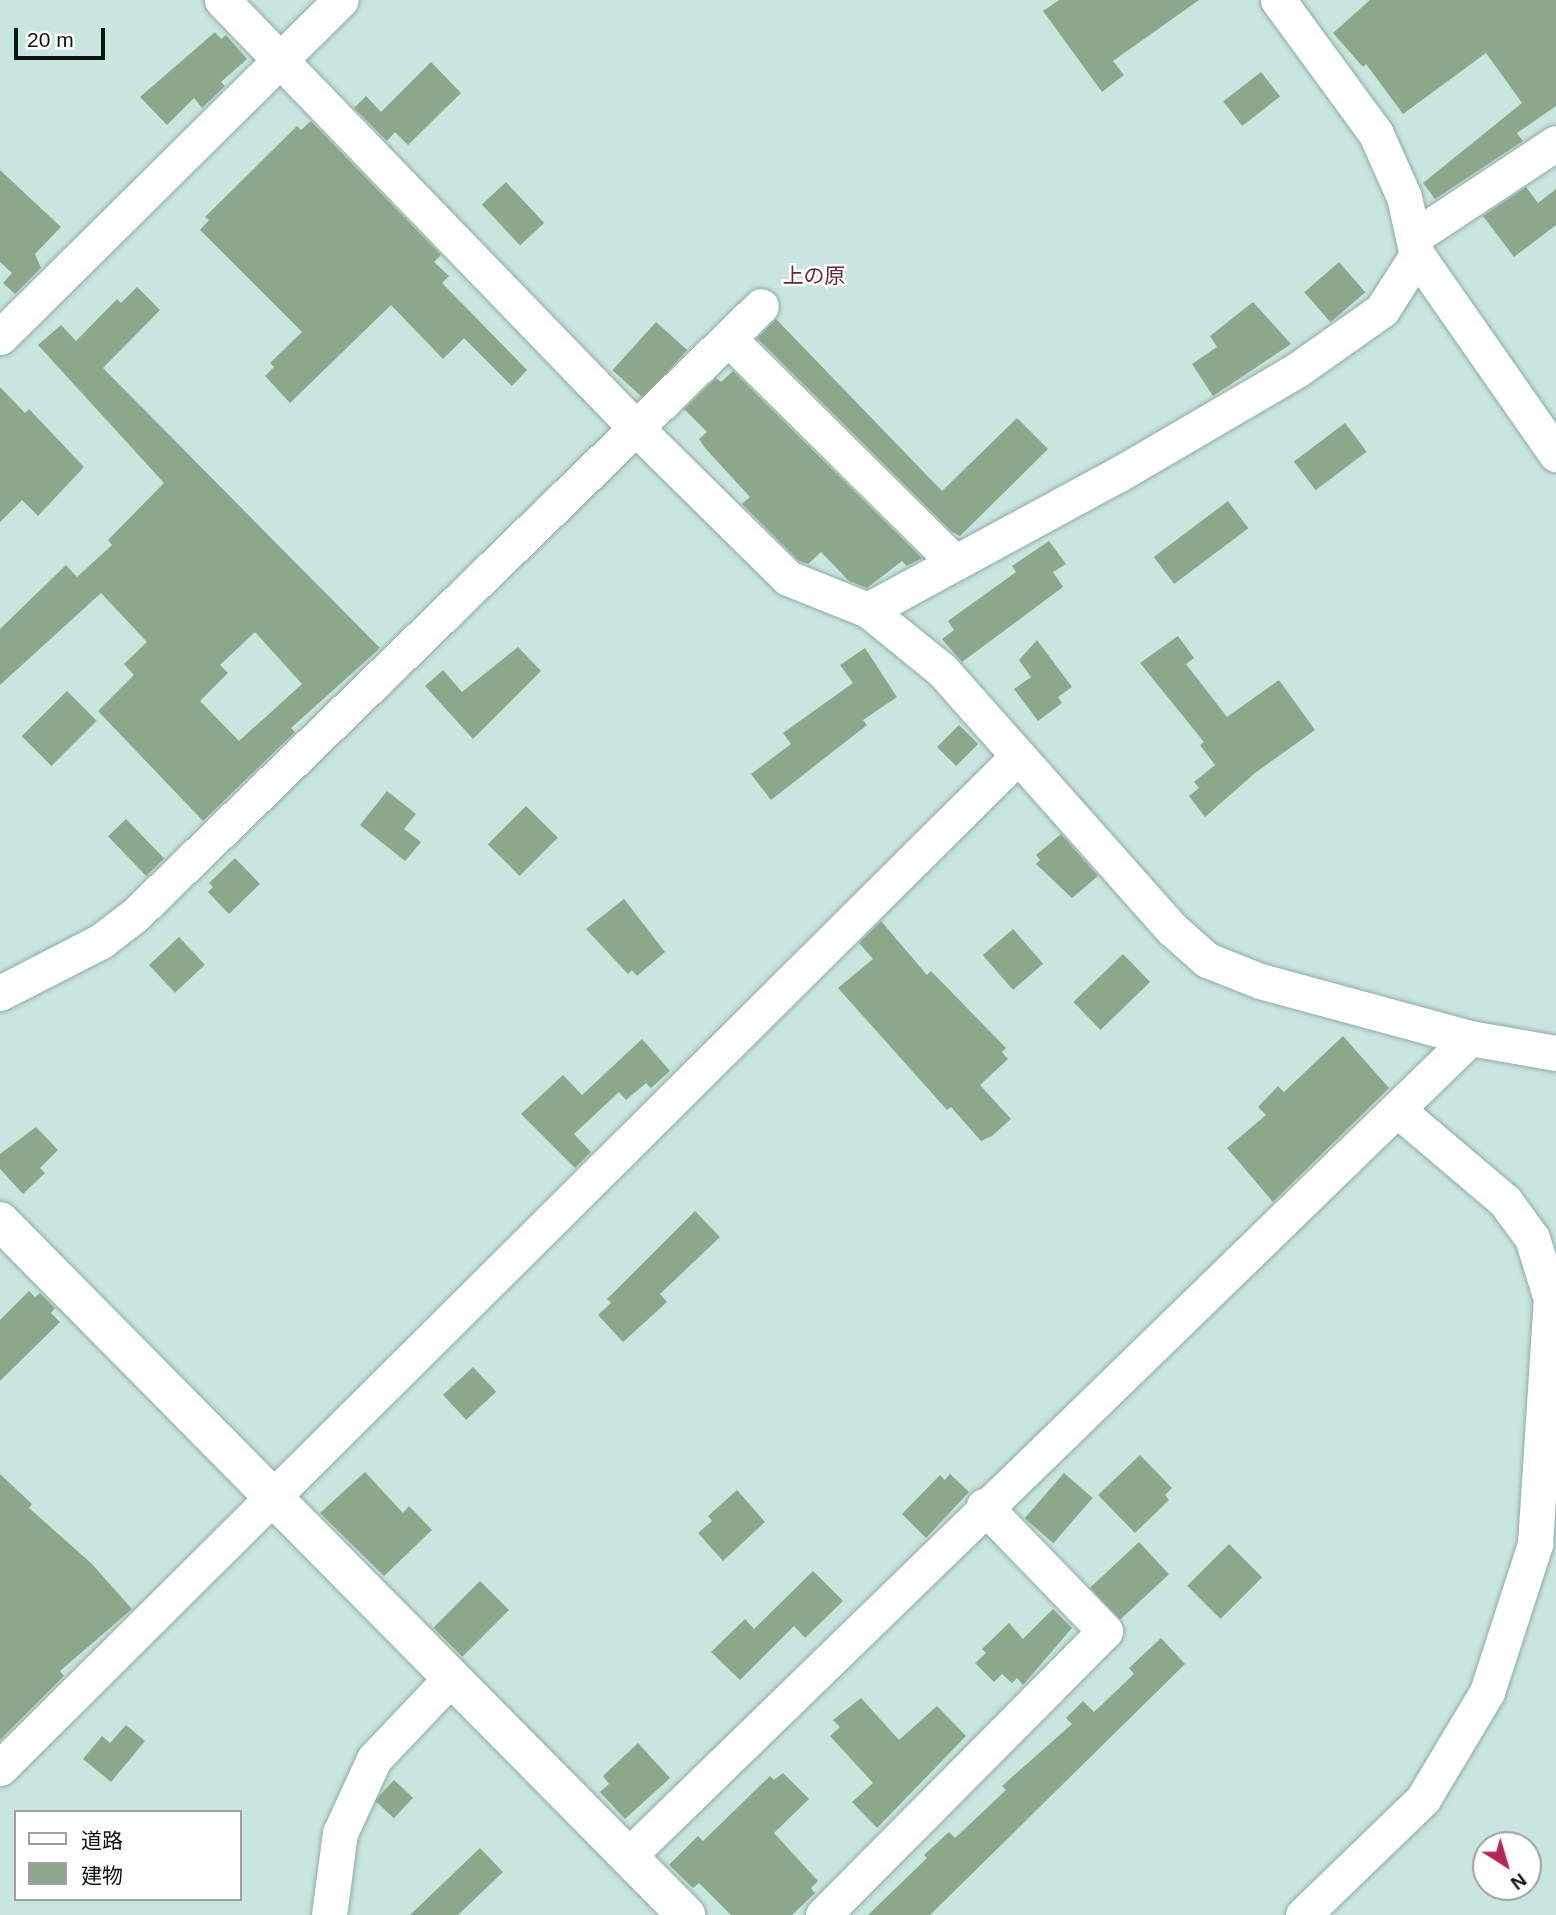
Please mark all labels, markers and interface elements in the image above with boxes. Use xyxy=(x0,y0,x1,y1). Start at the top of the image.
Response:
scale bar xyxy=(18,14,108,58)
text: 20 m xyxy=(27,28,74,51)
district label: 上の原 xyxy=(783,263,845,289)
legend xyxy=(14,1810,242,1901)
text: 道路 xyxy=(81,1829,123,1852)
north arrow xyxy=(1472,1831,1542,1901)
text: 建物 xyxy=(81,1864,123,1887)
text: N xyxy=(1507,1869,1531,1894)

